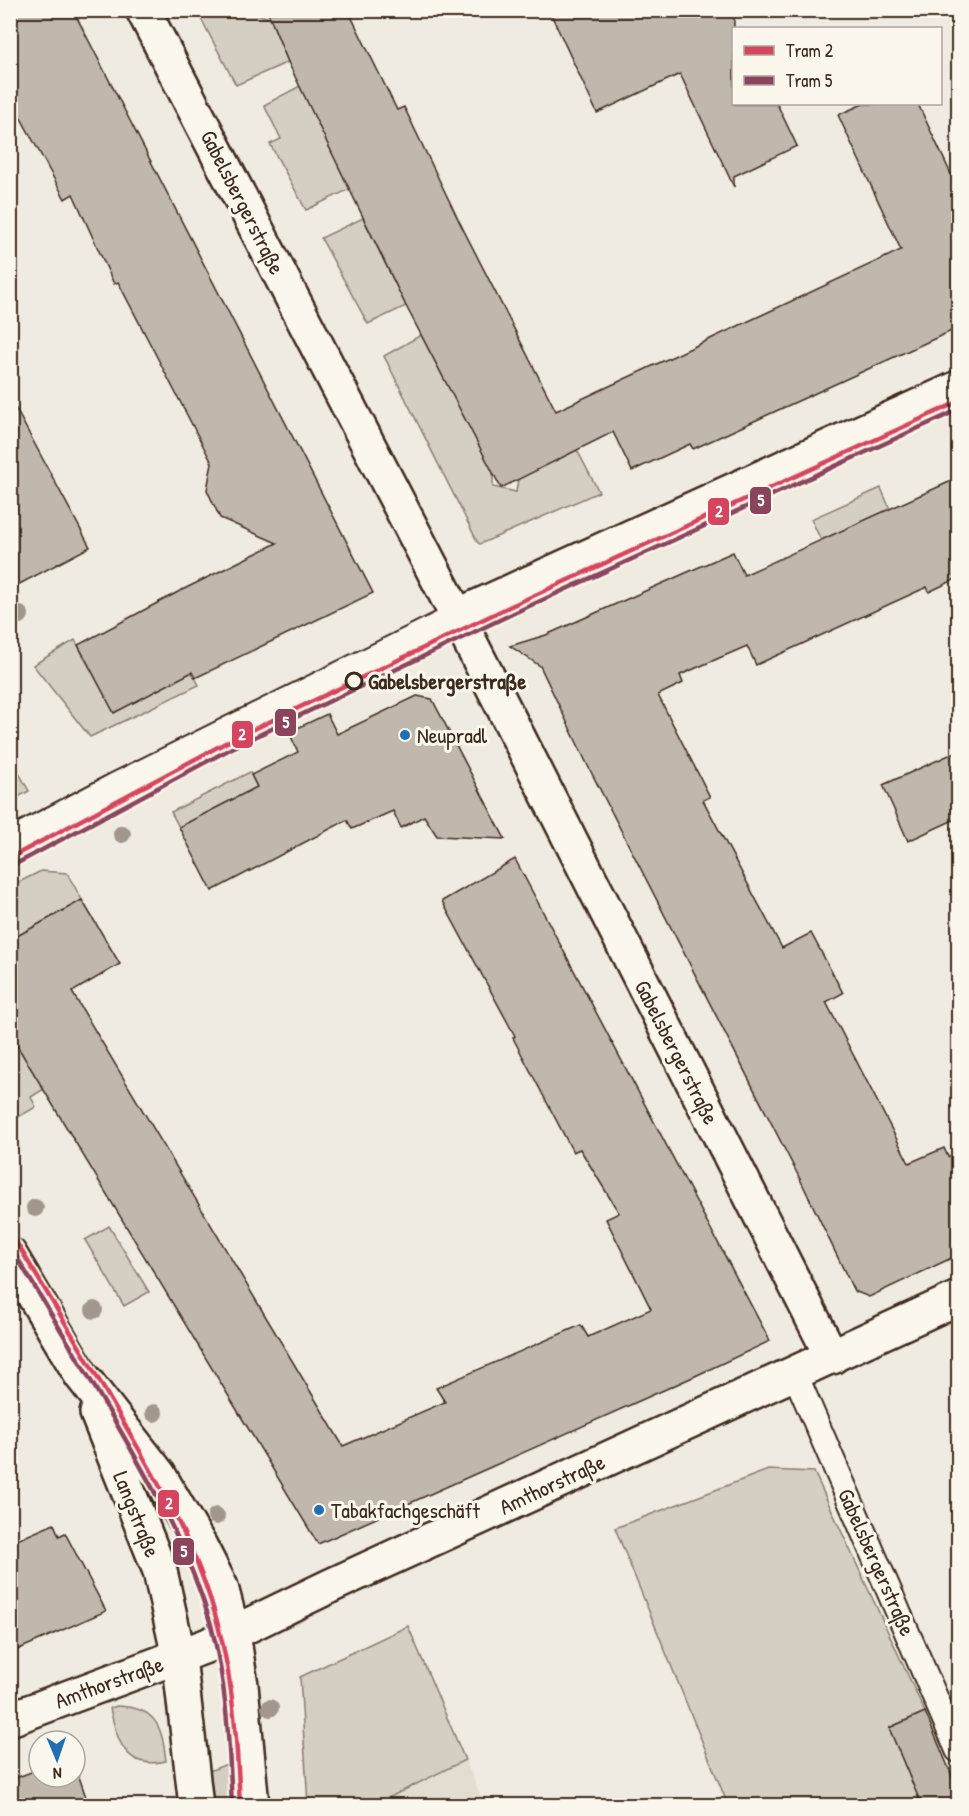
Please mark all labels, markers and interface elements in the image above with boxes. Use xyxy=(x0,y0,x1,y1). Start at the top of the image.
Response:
legend xyxy=(732,27,942,105)
text: Tram 2 xyxy=(786,38,834,63)
text: Tram 5 xyxy=(786,68,833,93)
street label: Gabelsbergerstraße xyxy=(194,125,292,279)
line badge: 5 xyxy=(749,486,772,515)
text: 5 xyxy=(758,489,765,511)
line badge: 2 xyxy=(707,497,730,526)
text: 2 xyxy=(715,500,723,522)
place label: Gabelsbergerstraße xyxy=(368,666,526,697)
marker: Gabelsbergerstraße xyxy=(345,672,363,690)
line badge: 5 xyxy=(274,708,297,737)
text: 5 xyxy=(283,711,290,733)
line badge: 2 xyxy=(231,720,254,749)
place label: Neupradl xyxy=(417,720,487,750)
text: 2 xyxy=(238,723,246,745)
marker: Neupradl xyxy=(398,728,412,742)
street label: Gabelsbergerstraße xyxy=(628,975,726,1129)
street label: Amthorstraße xyxy=(494,1446,610,1522)
street label: Langstraße xyxy=(106,1467,168,1562)
street label: Gabelsbergerstraße xyxy=(831,1484,923,1641)
line badge: 2 xyxy=(157,1489,180,1518)
text: 2 xyxy=(165,1492,173,1514)
place label: Tabakfachgeschäft xyxy=(331,1495,480,1525)
marker: Tabakfachgeschäft xyxy=(312,1503,326,1517)
line badge: 5 xyxy=(172,1537,195,1566)
text: 5 xyxy=(181,1540,188,1562)
street label: Amthorstraße xyxy=(51,1648,168,1715)
north arrow xyxy=(27,1729,87,1789)
text: N xyxy=(52,1763,62,1785)

